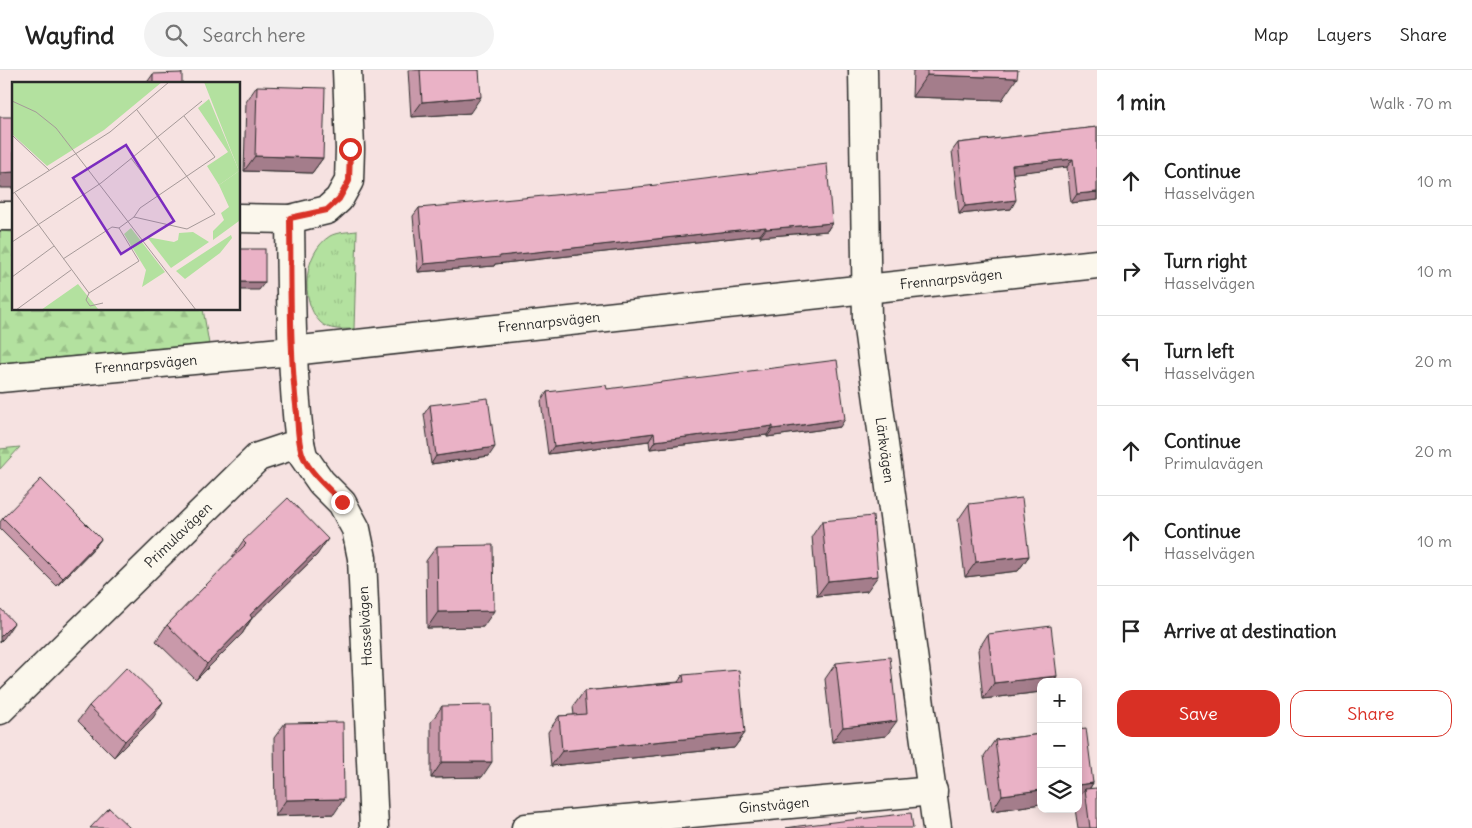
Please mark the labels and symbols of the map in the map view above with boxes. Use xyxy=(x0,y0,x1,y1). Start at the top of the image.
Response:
inset map xyxy=(12,82,240,310)
route start xyxy=(339,138,362,161)
street label: Frennarpsvägen xyxy=(899,265,1003,293)
street label: Frennarpsvägen xyxy=(497,308,601,336)
street label: Frennarpsvägen xyxy=(94,351,198,377)
street label: Lärkvägen xyxy=(871,416,899,484)
route end xyxy=(331,491,354,514)
street label: Primulavägen xyxy=(140,498,216,572)
street label: Hasselvägen xyxy=(354,586,376,666)
street label: Ginstvägen xyxy=(738,793,810,817)

